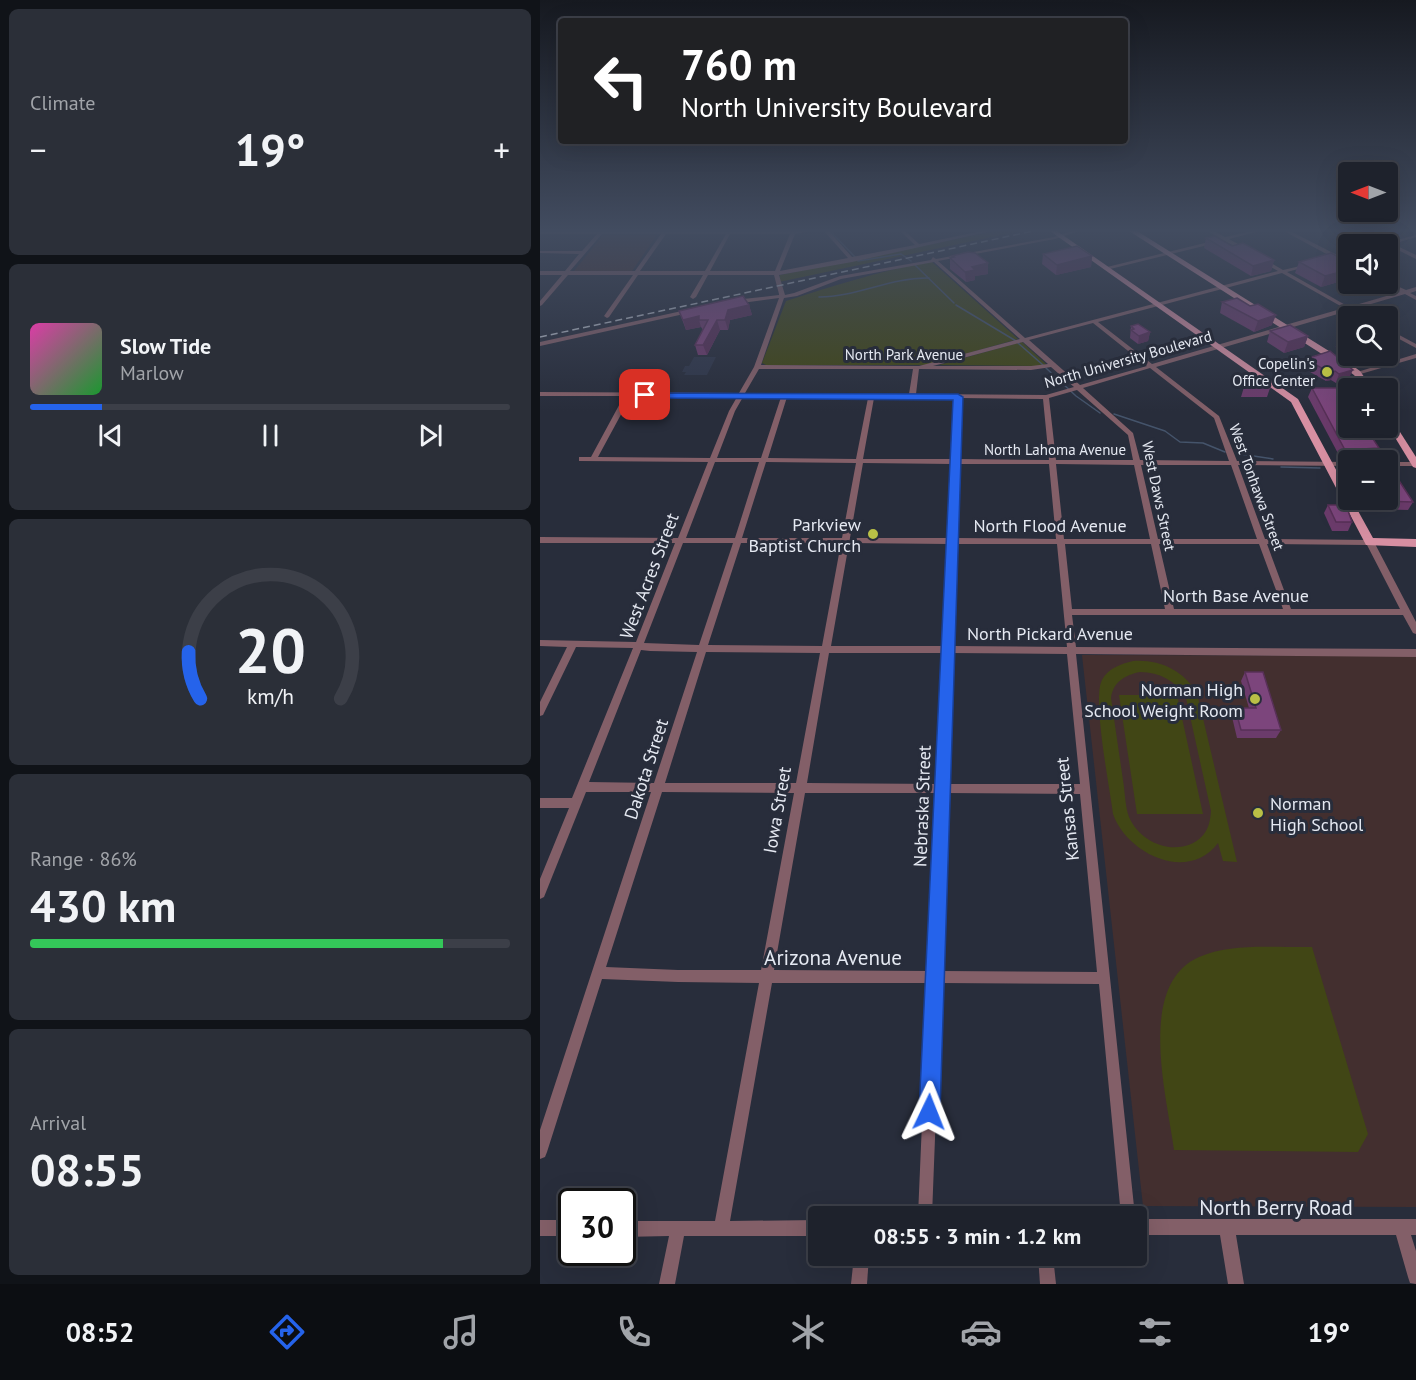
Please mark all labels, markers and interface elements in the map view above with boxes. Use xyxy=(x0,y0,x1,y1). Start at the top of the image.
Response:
text: 760 m xyxy=(681,37,797,92)
icon: left xyxy=(582,42,660,120)
text: Climate xyxy=(30,90,96,116)
text: North University Boulevard xyxy=(681,90,992,124)
text: 19° xyxy=(235,120,305,178)
text: − xyxy=(30,128,47,171)
text: + xyxy=(493,128,510,171)
north arrow xyxy=(1338,162,1398,222)
map controls xyxy=(1338,162,1398,510)
button: sound xyxy=(1338,234,1398,294)
button: search xyxy=(1338,306,1398,366)
street label: North University Boulevard xyxy=(1042,326,1214,392)
text: Slow Tide xyxy=(120,332,211,360)
street label: North Park Avenue xyxy=(845,345,963,364)
place label: Copelin's Office Center xyxy=(1232,354,1315,390)
text: Marlow xyxy=(120,360,184,386)
marker: Copelin's Office Center xyxy=(1320,365,1334,379)
pin xyxy=(619,369,670,420)
icon: arrive xyxy=(628,378,661,411)
button: + xyxy=(1338,378,1398,438)
icon: previous xyxy=(94,419,127,452)
icon: pause xyxy=(254,419,287,452)
icon: next xyxy=(414,419,447,452)
street label: West Tonhawa Street xyxy=(1225,421,1289,553)
street label: West Daws Street xyxy=(1138,439,1180,553)
street label: North Lahoma Avenue xyxy=(984,440,1126,459)
button: − xyxy=(1338,450,1398,510)
street label: West Acres Street xyxy=(614,510,684,642)
place label: Parkview Baptist Church xyxy=(749,513,862,557)
street label: North Flood Avenue xyxy=(973,514,1127,537)
marker: Parkview Baptist Church xyxy=(866,527,880,541)
street label: North Base Avenue xyxy=(1163,584,1309,607)
text: 20 xyxy=(235,609,305,690)
street label: North Pickard Avenue xyxy=(967,622,1133,645)
place label: Norman High School Weight Room xyxy=(1084,678,1243,722)
text: km/h xyxy=(246,682,293,710)
marker: Norman High School Weight Room xyxy=(1248,692,1262,706)
street label: Dakota Street xyxy=(619,716,673,822)
street label: Nebraska Street xyxy=(908,745,936,867)
street label: Kansas Street xyxy=(1050,756,1084,862)
street label: Iowa Street xyxy=(758,765,796,855)
place label: Norman High School xyxy=(1270,792,1364,836)
marker: Norman High School xyxy=(1251,806,1265,820)
text: Range · 86% xyxy=(30,846,137,872)
text: 430 km xyxy=(30,876,176,934)
street label: Arizona Avenue xyxy=(764,944,902,971)
position arrow xyxy=(897,1080,961,1144)
text: Arrival xyxy=(30,1110,86,1136)
text: 08:55 xyxy=(30,1140,144,1198)
speed limit sign: 30 xyxy=(558,1188,636,1266)
street label: North Berry Road xyxy=(1199,1194,1353,1221)
text: 08:55 · 3 min · 1.2 km xyxy=(874,1222,1081,1250)
icon: directions xyxy=(266,1311,308,1353)
icon: music xyxy=(440,1311,482,1353)
icon: phone xyxy=(613,1311,655,1353)
icon: climate xyxy=(787,1311,829,1353)
icon: car xyxy=(960,1311,1002,1353)
icon: filters xyxy=(1134,1311,1176,1353)
text: 08:52 xyxy=(66,1315,134,1349)
text: 19° xyxy=(1308,1315,1350,1349)

